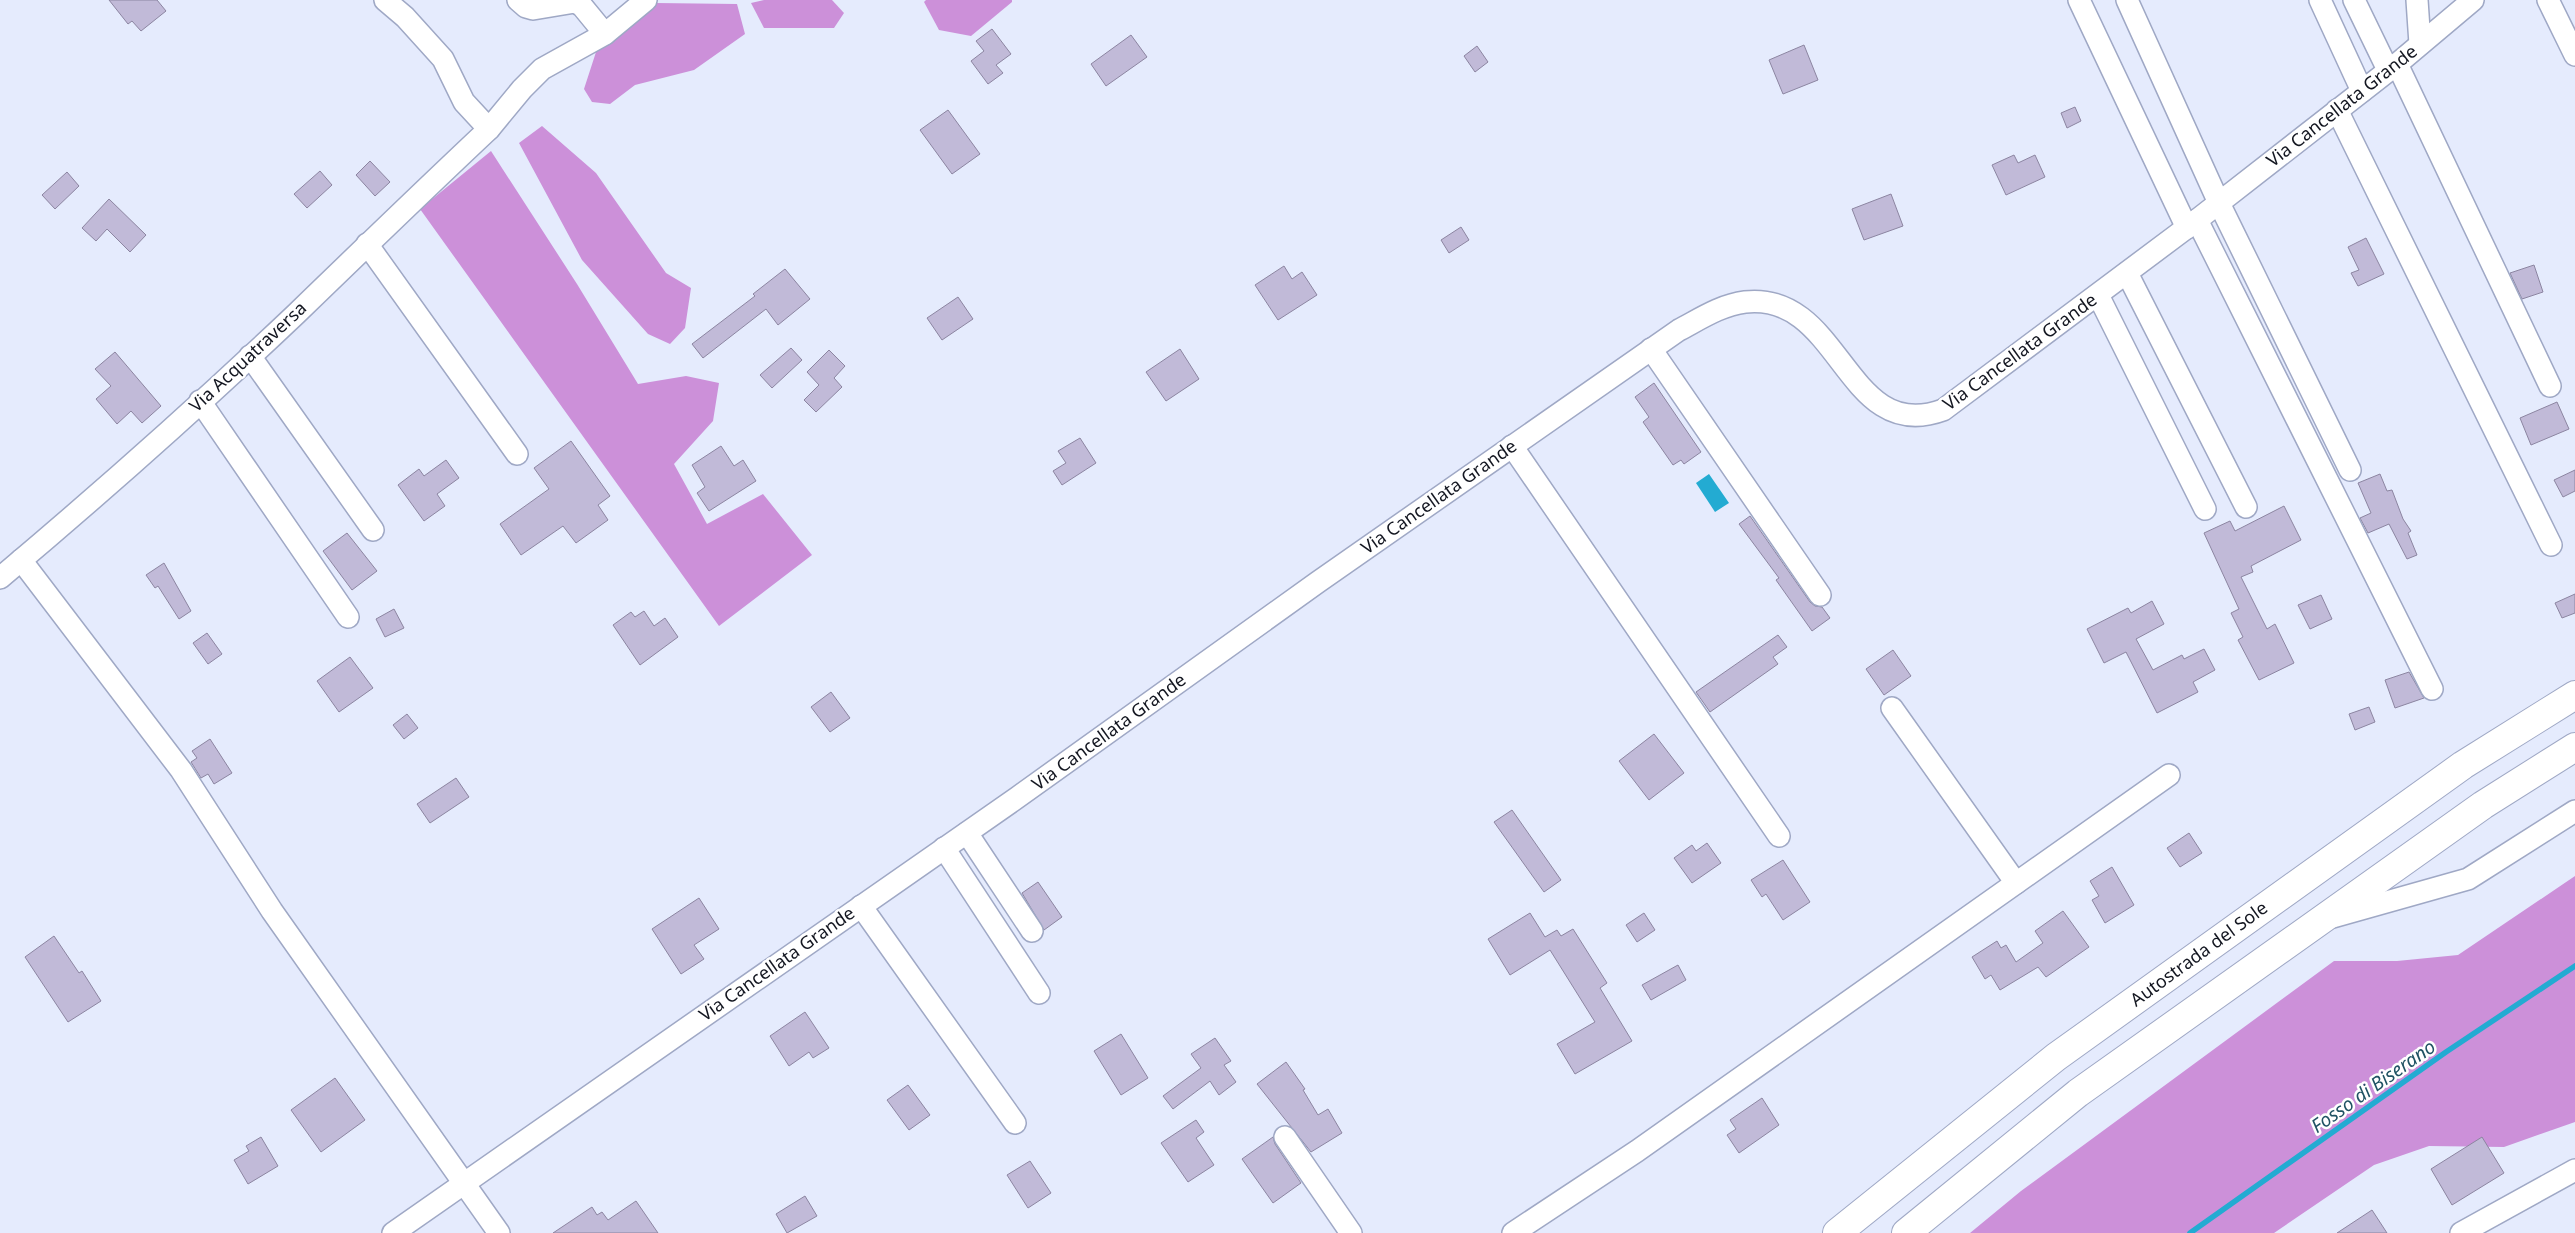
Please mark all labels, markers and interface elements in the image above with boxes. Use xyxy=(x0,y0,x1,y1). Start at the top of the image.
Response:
street label: Via Cancellata Grande xyxy=(2261,39,2422,172)
street label: Via Cancellata Grande xyxy=(1938,287,2101,415)
street label: Via Acquatraversa xyxy=(184,296,311,417)
street label: Via Cancellata Grande xyxy=(1356,433,1521,559)
street label: Via Cancellata Grande xyxy=(1027,667,1190,795)
street label: Autostrada del Sole xyxy=(2125,895,2272,1011)
street label: Via Cancellata Grande xyxy=(694,900,859,1026)
water label: Fosso di Biserano xyxy=(2306,1033,2440,1139)

